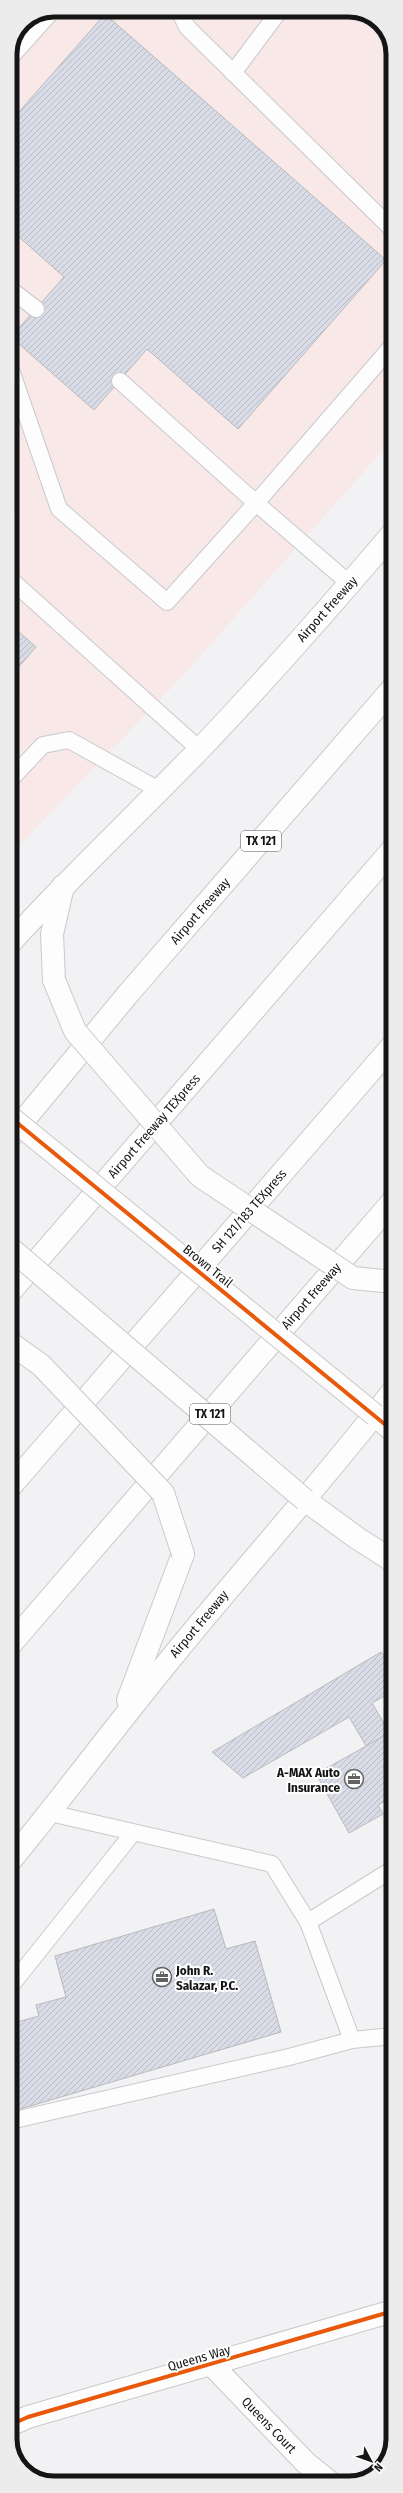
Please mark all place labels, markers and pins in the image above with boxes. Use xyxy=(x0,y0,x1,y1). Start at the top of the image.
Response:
place label: A-MAX Auto Insurance xyxy=(276,1765,340,1795)
office icon: A-MAX Auto Insurance xyxy=(343,1768,365,1790)
place label: John R. Salazar, P.C. xyxy=(175,1963,238,1993)
office icon: John R. Salazar, P.C. xyxy=(151,1966,173,1988)

